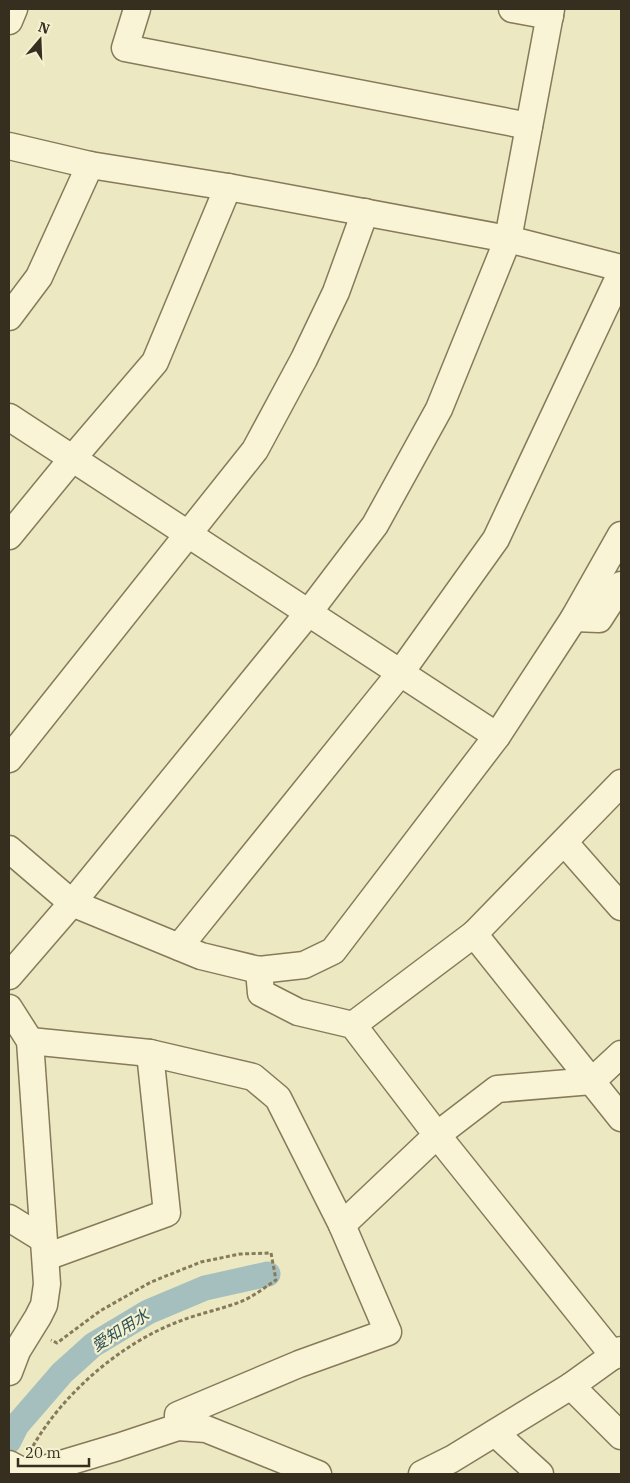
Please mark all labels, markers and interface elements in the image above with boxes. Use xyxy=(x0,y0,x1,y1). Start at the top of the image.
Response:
north arrow xyxy=(15,15,65,65)
text: N xyxy=(36,17,52,38)
water label: 愛知用水 xyxy=(88,1304,154,1355)
scale bar xyxy=(18,1436,89,1468)
text: 20 m xyxy=(25,1443,61,1462)

